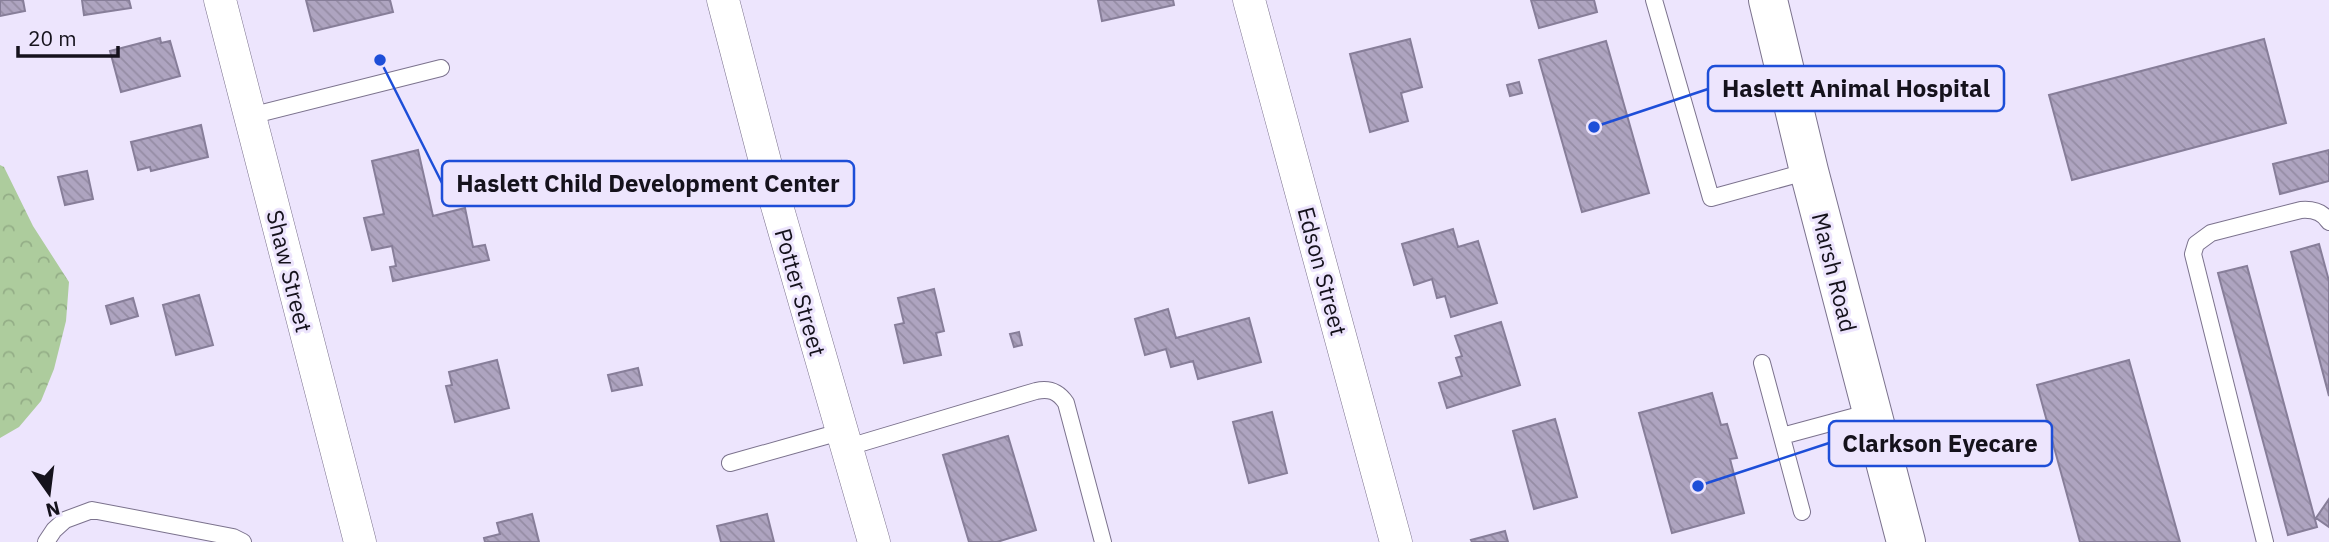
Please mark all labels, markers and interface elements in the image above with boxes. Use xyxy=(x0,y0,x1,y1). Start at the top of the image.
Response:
scale bar xyxy=(18,14,117,58)
text: 20 m xyxy=(28,24,77,52)
callout: Haslett Animal Hospital xyxy=(1708,66,2004,111)
text: Haslett Animal Hospital xyxy=(1722,72,1990,104)
callout: Haslett Child Development Center xyxy=(442,161,854,206)
text: Haslett Child Development Center xyxy=(456,167,840,199)
street label: Edson Street xyxy=(1291,203,1355,339)
street label: Shaw Street xyxy=(260,207,320,335)
street label: Marsh Road xyxy=(1806,209,1864,335)
street label: Potter Street xyxy=(768,225,834,359)
callout: Clarkson Eyecare xyxy=(1829,421,2052,466)
text: Clarkson Eyecare xyxy=(1842,427,2038,459)
north arrow xyxy=(14,458,84,528)
text: N xyxy=(44,496,63,523)

